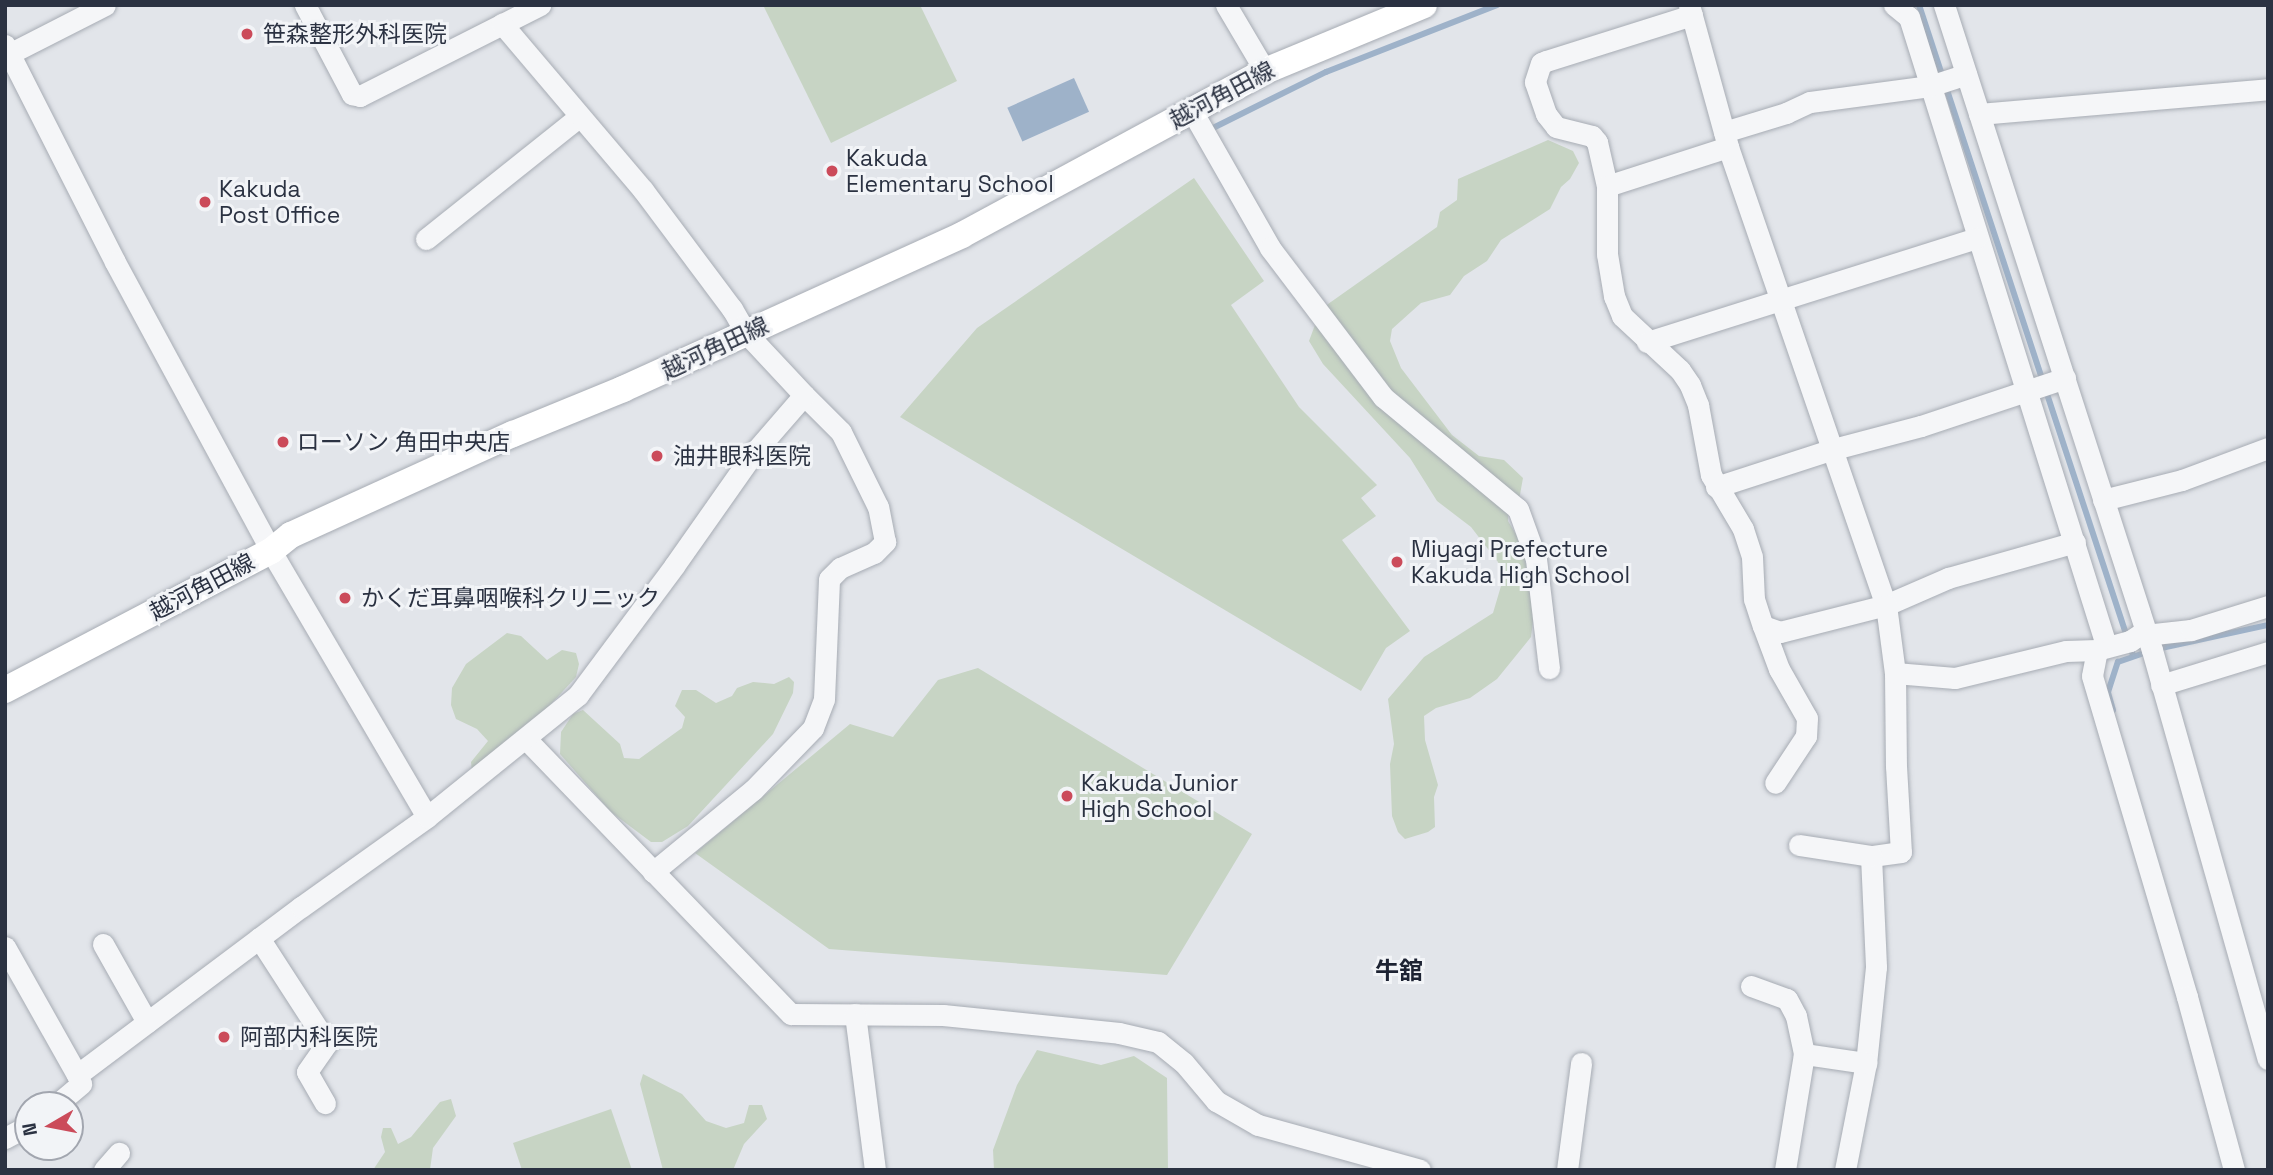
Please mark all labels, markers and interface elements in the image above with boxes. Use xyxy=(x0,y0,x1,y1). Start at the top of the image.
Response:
place label: 笹森整形外科医院 xyxy=(263,20,447,48)
marker: 笹森整形外科医院 xyxy=(237,24,257,44)
street label: 越河角田線 xyxy=(1165,56,1279,134)
place label: Kakuda Elementary School xyxy=(846,144,1054,198)
marker: Kakuda Elementary School xyxy=(824,163,840,179)
place label: Kakuda Post Office xyxy=(219,175,340,229)
marker: Kakuda Post Office xyxy=(197,194,213,210)
street label: 越河角田線 xyxy=(657,311,773,385)
place label: ローソン 角田中央店 xyxy=(297,428,510,456)
marker: ローソン 角田中央店 xyxy=(275,434,291,450)
place label: 油井眼科医院 xyxy=(673,442,811,470)
marker: 油井眼科医院 xyxy=(647,446,667,466)
place label: Miyagi Prefecture Kakuda High School xyxy=(1411,535,1630,589)
street label: 越河角田線 xyxy=(145,548,259,626)
marker: Miyagi Prefecture Kakuda High School xyxy=(1389,554,1405,570)
place label: かくだ耳鼻咽喉科クリニック xyxy=(361,584,660,612)
marker: かくだ耳鼻咽喉科クリニック xyxy=(335,588,355,608)
place label: Kakuda Junior High School xyxy=(1081,769,1238,823)
marker: Kakuda Junior High School xyxy=(1059,788,1075,804)
district label: 牛舘 xyxy=(1375,957,1423,985)
place label: 阿部内科医院 xyxy=(240,1023,378,1051)
marker: 阿部内科医院 xyxy=(214,1027,234,1047)
north arrow xyxy=(14,1091,84,1161)
text: N xyxy=(16,1121,43,1138)

